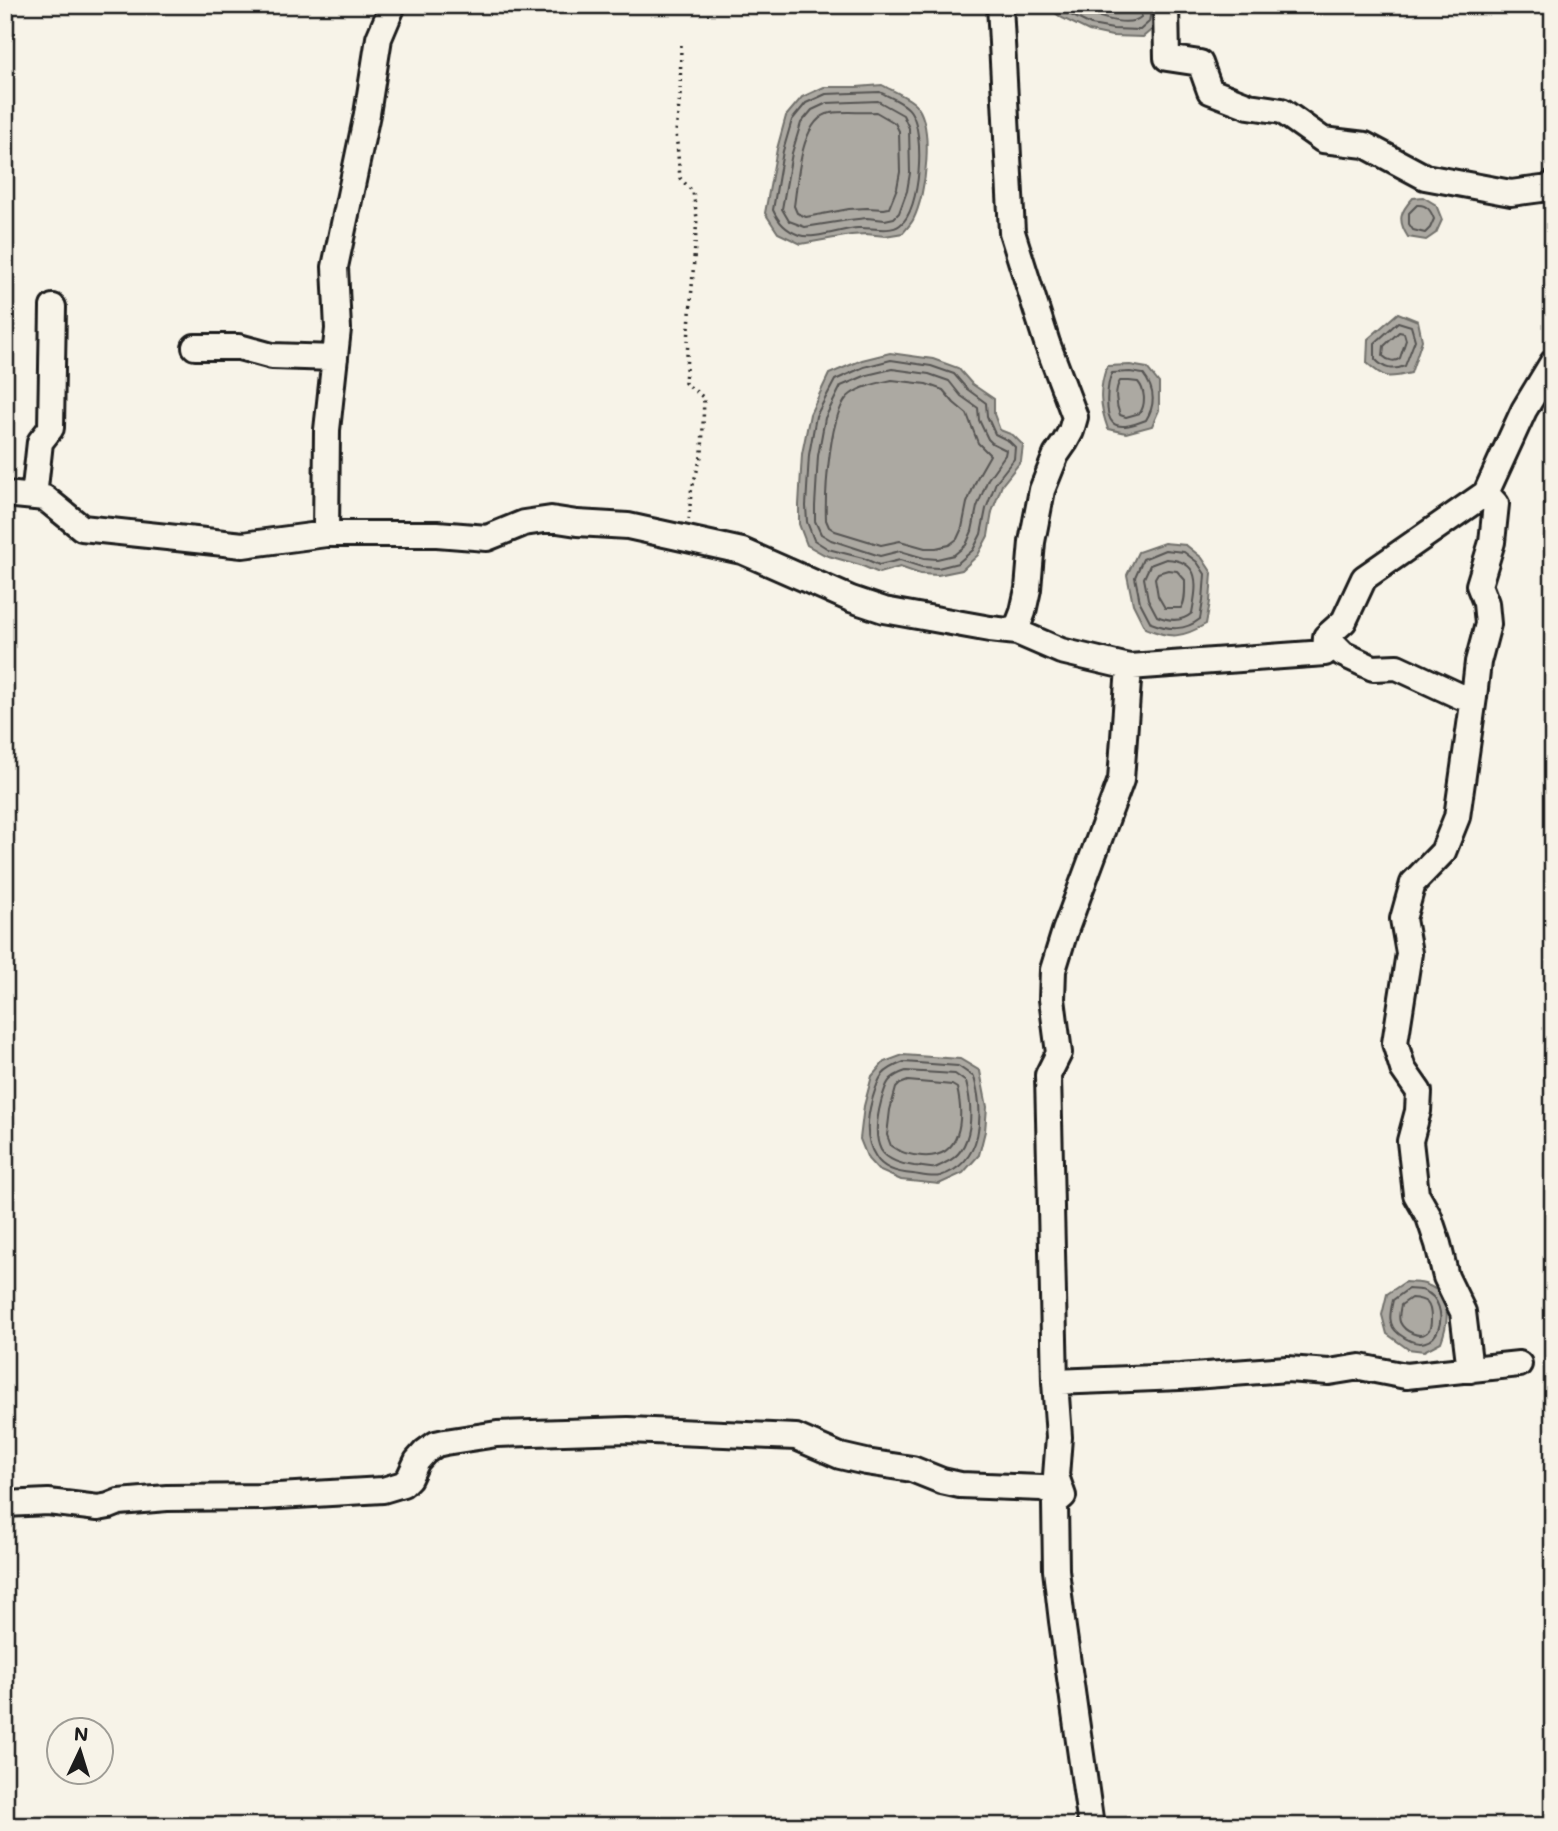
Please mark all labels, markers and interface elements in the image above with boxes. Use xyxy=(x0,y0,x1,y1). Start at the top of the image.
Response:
north arrow xyxy=(46,1716,116,1786)
text: N xyxy=(73,1721,89,1747)

